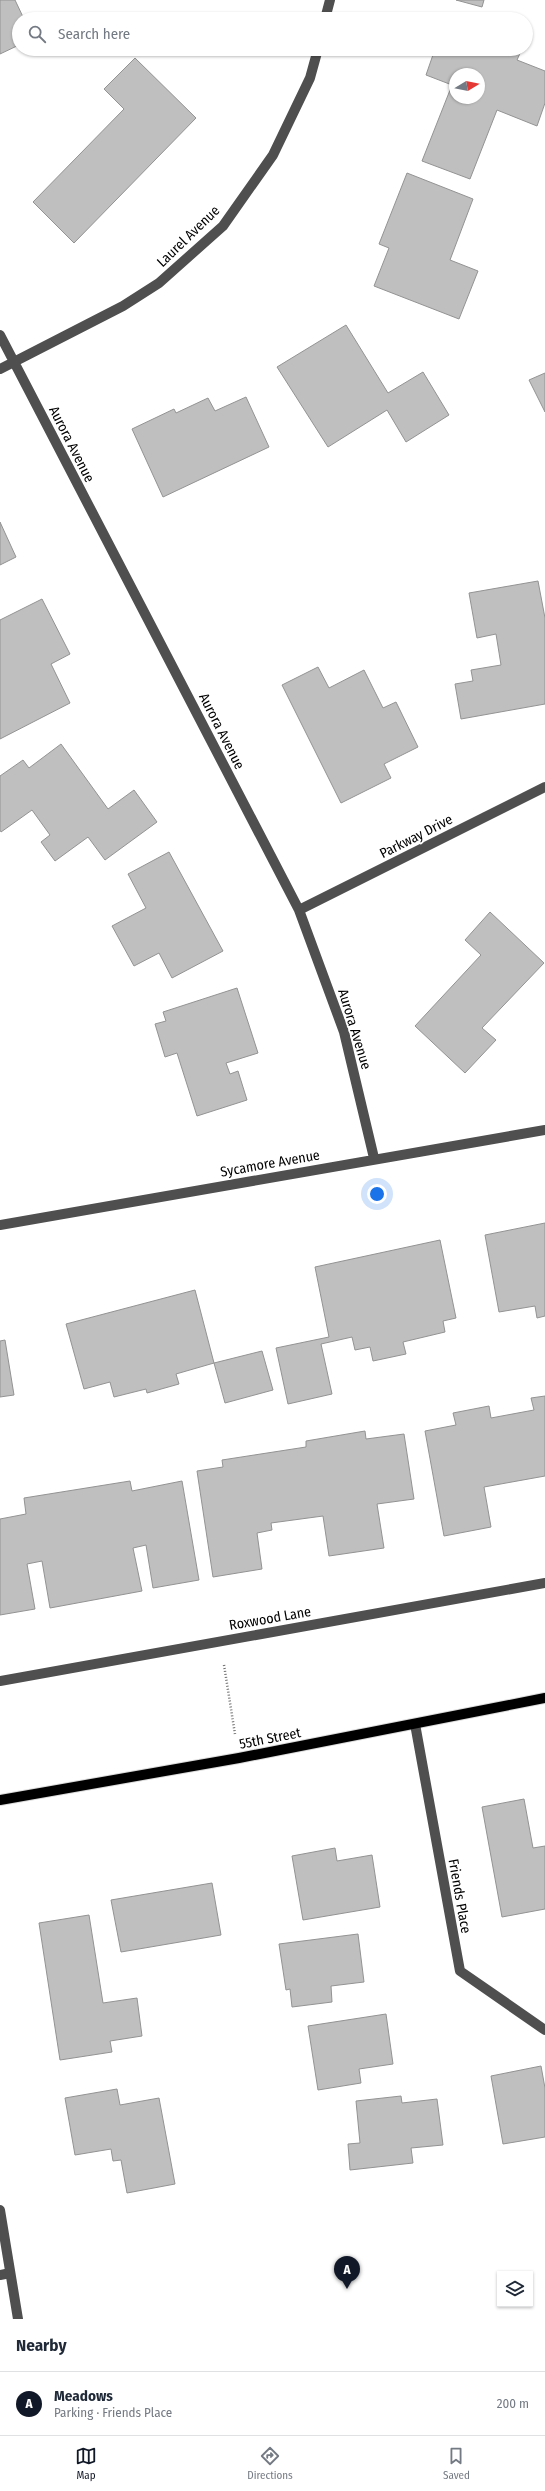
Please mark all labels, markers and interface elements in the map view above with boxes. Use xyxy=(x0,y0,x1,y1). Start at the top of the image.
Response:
search box xyxy=(12,12,533,56)
icon: search xyxy=(26,23,48,45)
text: Search here xyxy=(58,25,130,43)
north arrow xyxy=(449,68,485,104)
street label: Laurel Avenue xyxy=(153,202,223,271)
street label: Aurora Avenue xyxy=(45,403,98,485)
street label: Aurora Avenue xyxy=(195,690,248,772)
street label: Parkway Drive xyxy=(377,811,456,862)
street label: Aurora Avenue xyxy=(334,987,375,1072)
street label: Sycamore Avenue xyxy=(219,1146,321,1181)
your location xyxy=(367,1184,387,1204)
street label: Roxwood Lane xyxy=(228,1603,312,1634)
street label: 55th Street xyxy=(238,1724,303,1753)
street label: Friends Place xyxy=(445,1857,474,1935)
pin: A xyxy=(334,2256,360,2289)
map controls xyxy=(497,2271,533,2307)
button: layers xyxy=(497,2271,533,2307)
text: Nearby xyxy=(16,2335,67,2356)
text: Meadows xyxy=(54,2387,113,2405)
text: A xyxy=(25,2396,33,2411)
text: 200 m xyxy=(497,2396,529,2411)
text: Parking · Friends Place xyxy=(54,2405,172,2420)
tab: Map xyxy=(75,2445,97,2482)
tab: Directions xyxy=(247,2445,293,2482)
tab: Saved xyxy=(443,2445,470,2482)

